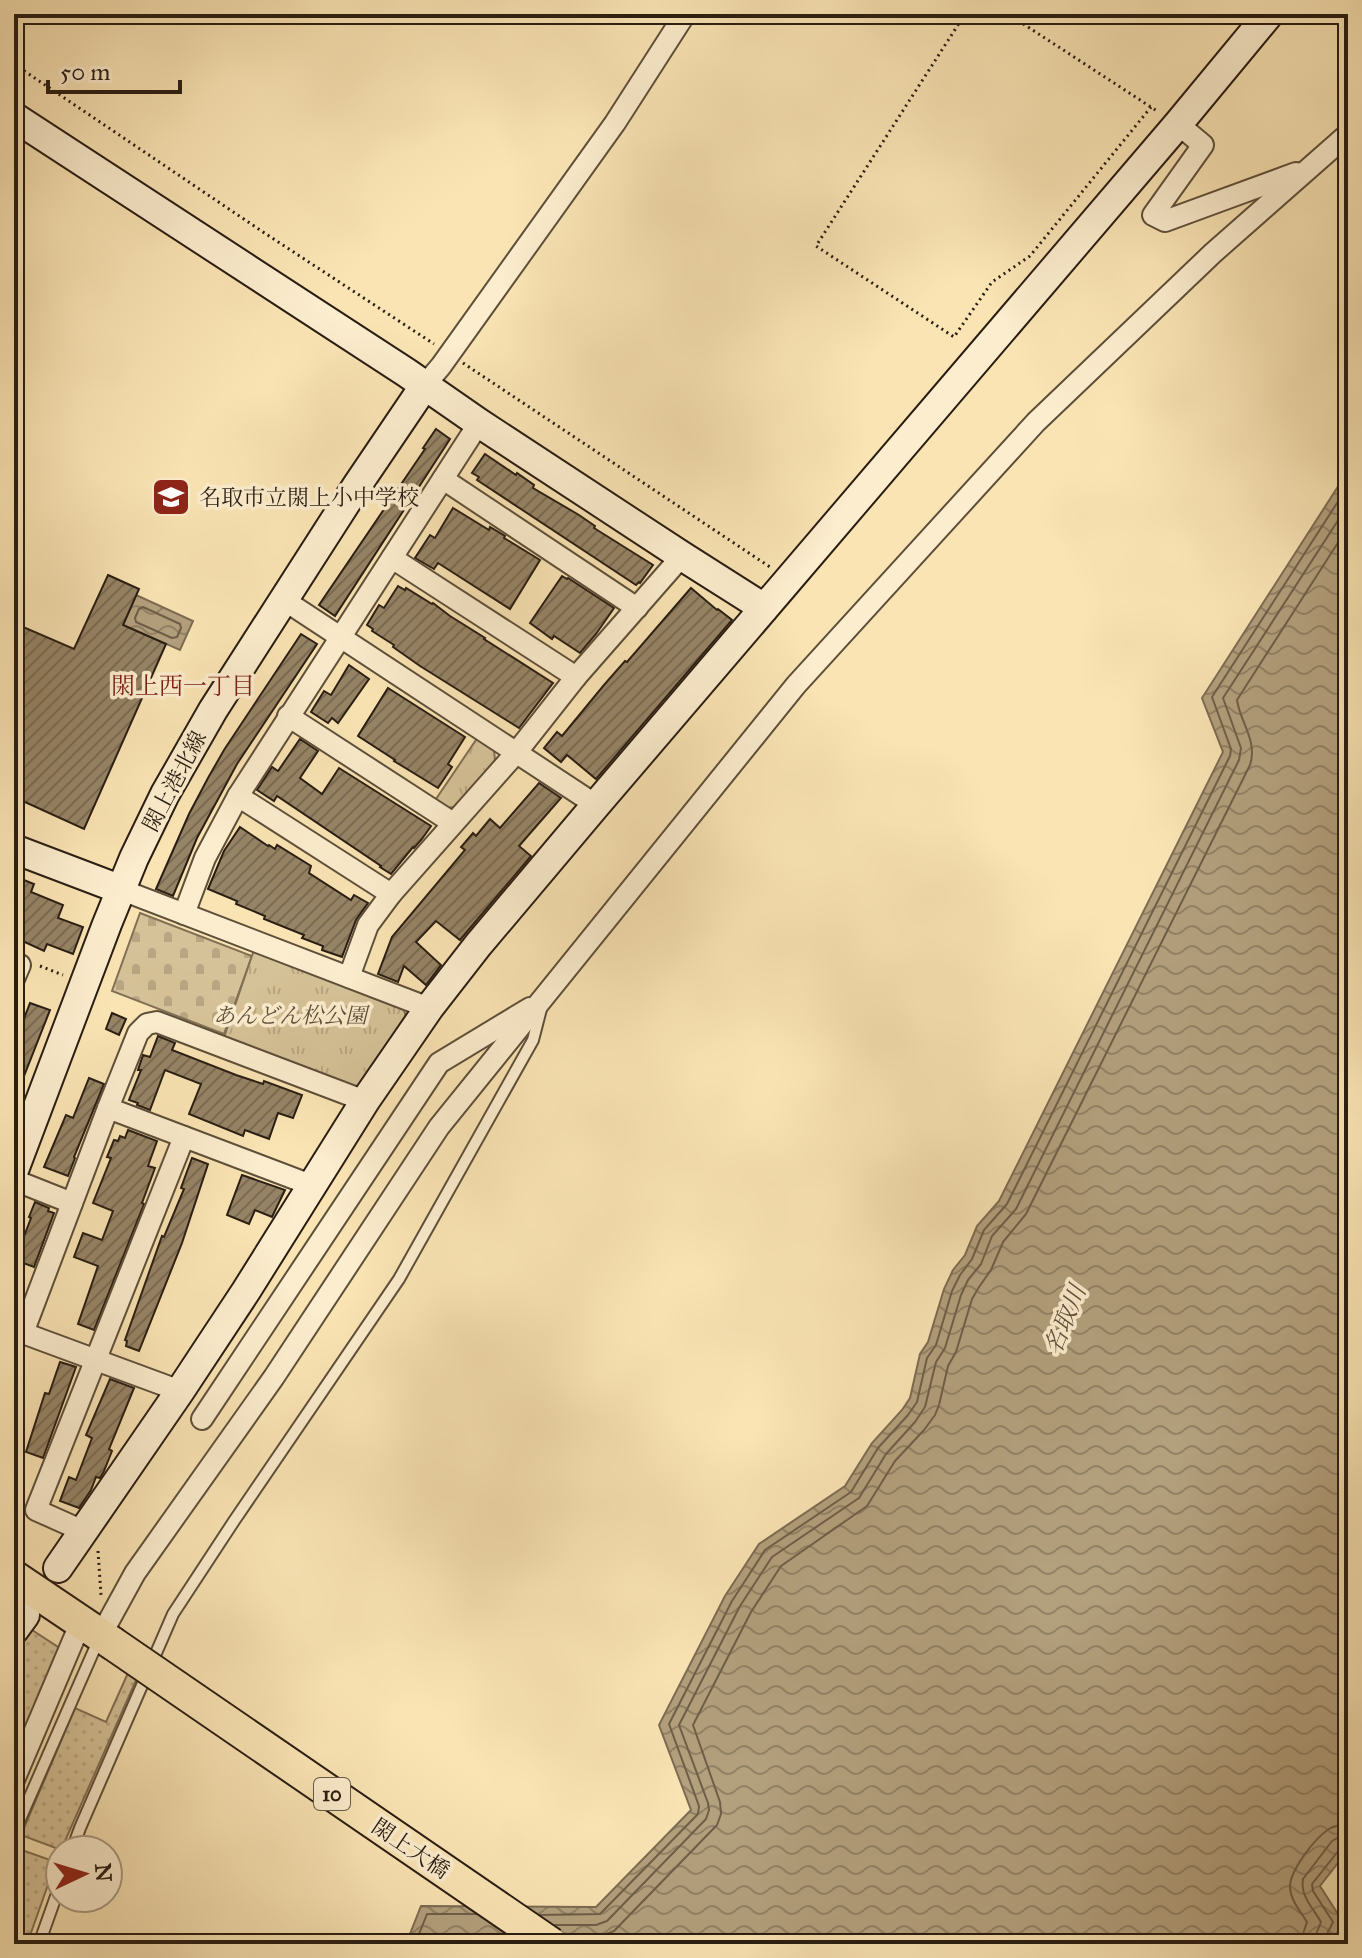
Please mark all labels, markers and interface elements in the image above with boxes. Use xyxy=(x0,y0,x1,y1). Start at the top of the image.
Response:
scale bar xyxy=(48,44,180,94)
text: 50 m xyxy=(60,57,110,87)
school or university icon: 名取市立閖上小中学校 xyxy=(150,476,192,518)
place label: 名取市立閖上小中学校 xyxy=(199,484,419,511)
district label: 閖上西一丁目 xyxy=(111,671,255,701)
street label: 閖上港北線 xyxy=(137,726,212,836)
park label: あんどん松公園 xyxy=(213,1002,370,1029)
water label: 名取川 xyxy=(1038,1278,1094,1359)
road number: 10 xyxy=(314,1778,350,1810)
street label: 閖上大橋 xyxy=(367,1813,455,1884)
north arrow xyxy=(44,1834,124,1914)
text: N xyxy=(89,1862,118,1883)

